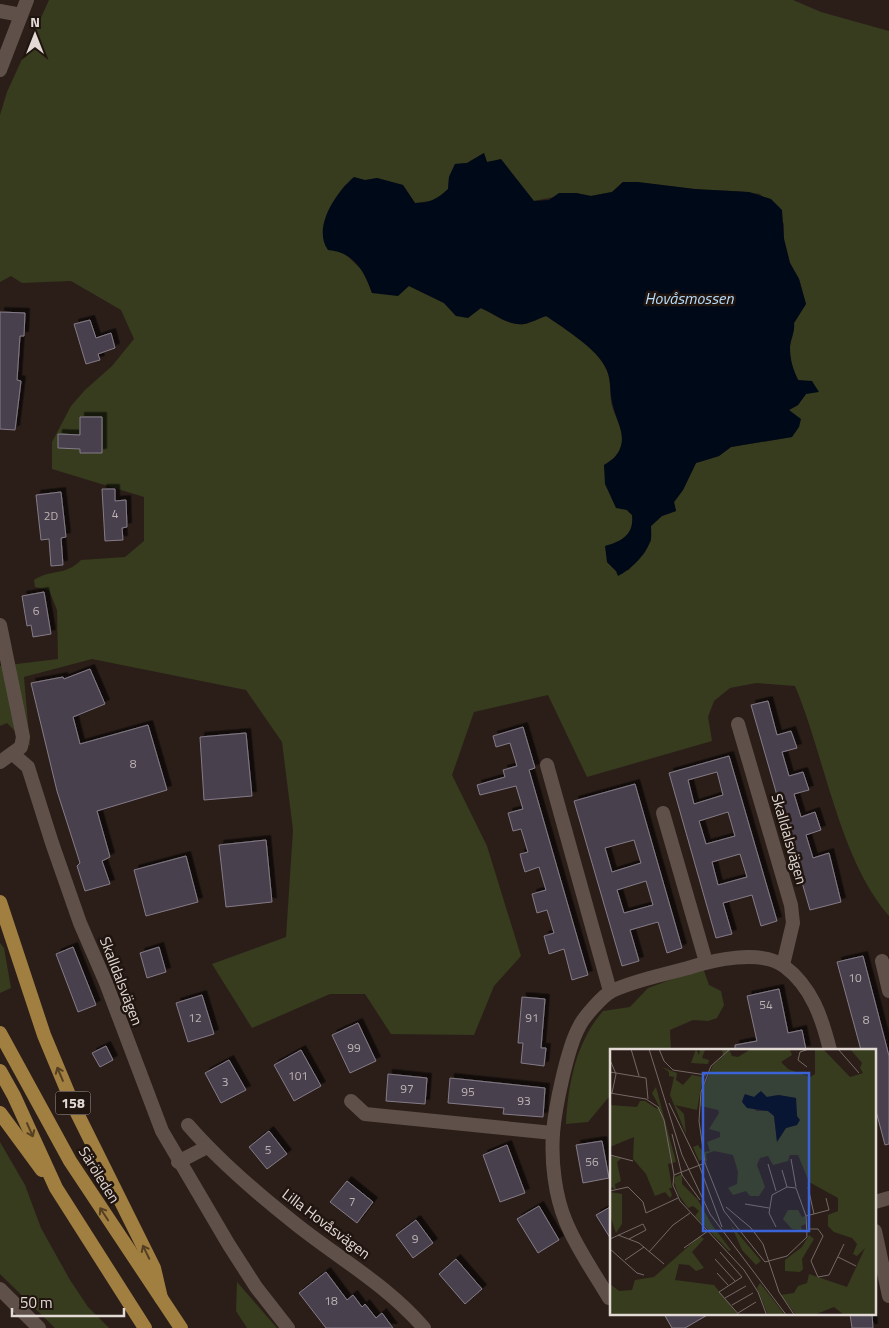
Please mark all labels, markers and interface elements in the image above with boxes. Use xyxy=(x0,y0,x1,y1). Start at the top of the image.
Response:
north arrow xyxy=(10,10,60,60)
text: N xyxy=(30,11,40,32)
water label: Hovåsmossen xyxy=(645,286,734,310)
house number: 4 xyxy=(112,504,119,523)
house number: 2D xyxy=(44,506,58,525)
house number: 6 xyxy=(33,601,40,620)
house number: 8 xyxy=(130,754,137,773)
street label: Skalldalsvägen xyxy=(766,791,813,887)
street label: Skalldalsvägen xyxy=(94,933,149,1029)
house number: 10 xyxy=(848,968,862,987)
house number: 54 xyxy=(759,995,773,1014)
house number: 12 xyxy=(188,1008,202,1027)
house number: 91 xyxy=(525,1008,539,1027)
house number: 8 xyxy=(863,1010,870,1029)
house number: 99 xyxy=(347,1038,361,1057)
inset map xyxy=(610,1049,876,1316)
house number: 101 xyxy=(288,1066,308,1085)
one-way arrow xyxy=(55,1067,65,1082)
house number: 3 xyxy=(222,1072,228,1091)
house number: 97 xyxy=(400,1079,414,1098)
house number: 95 xyxy=(461,1082,475,1101)
house number: 93 xyxy=(517,1091,531,1110)
road number: 158 xyxy=(56,1092,90,1114)
one-way arrow xyxy=(25,1122,35,1137)
house number: 5 xyxy=(265,1140,272,1159)
street label: Säröleden xyxy=(73,1142,126,1208)
house number: 56 xyxy=(585,1152,599,1171)
street label: Lilla Hovåsvägen xyxy=(277,1183,375,1265)
house number: 7 xyxy=(349,1192,355,1211)
one-way arrow xyxy=(99,1207,109,1221)
house number: 9 xyxy=(412,1229,419,1248)
one-way arrow xyxy=(141,1244,151,1259)
scale bar xyxy=(12,1286,125,1318)
text: 50 m xyxy=(20,1291,53,1314)
house number: 18 xyxy=(324,1291,338,1310)

